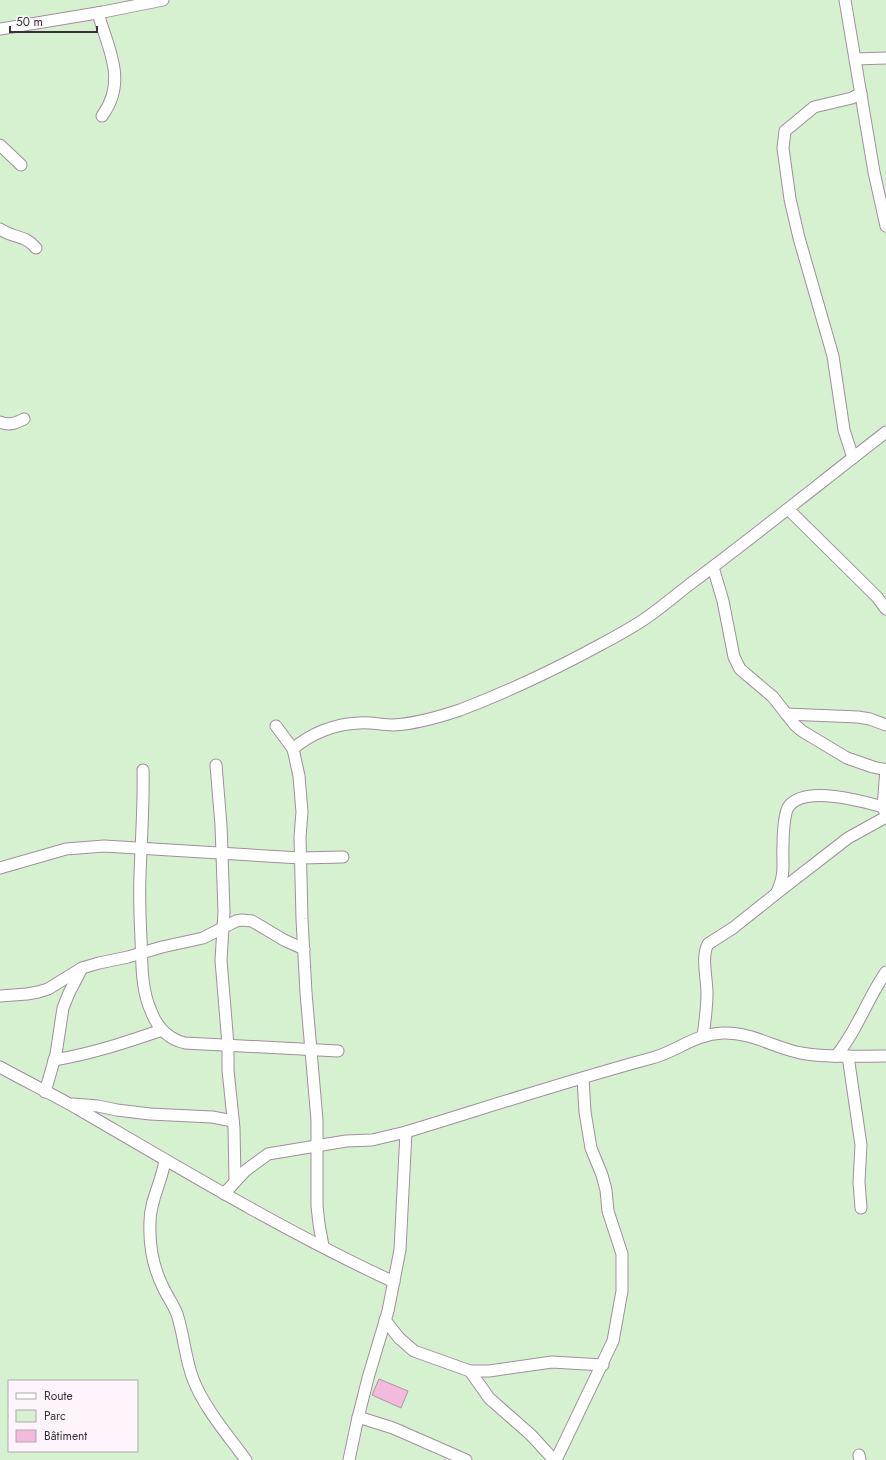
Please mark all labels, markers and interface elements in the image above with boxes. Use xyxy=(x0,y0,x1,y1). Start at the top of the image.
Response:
scale bar xyxy=(10,8,97,34)
text: 50 m xyxy=(16,13,43,31)
legend xyxy=(8,1380,138,1452)
text: Route xyxy=(44,1387,73,1405)
text: Parc xyxy=(44,1407,66,1425)
text: Bâtiment xyxy=(44,1427,87,1445)

